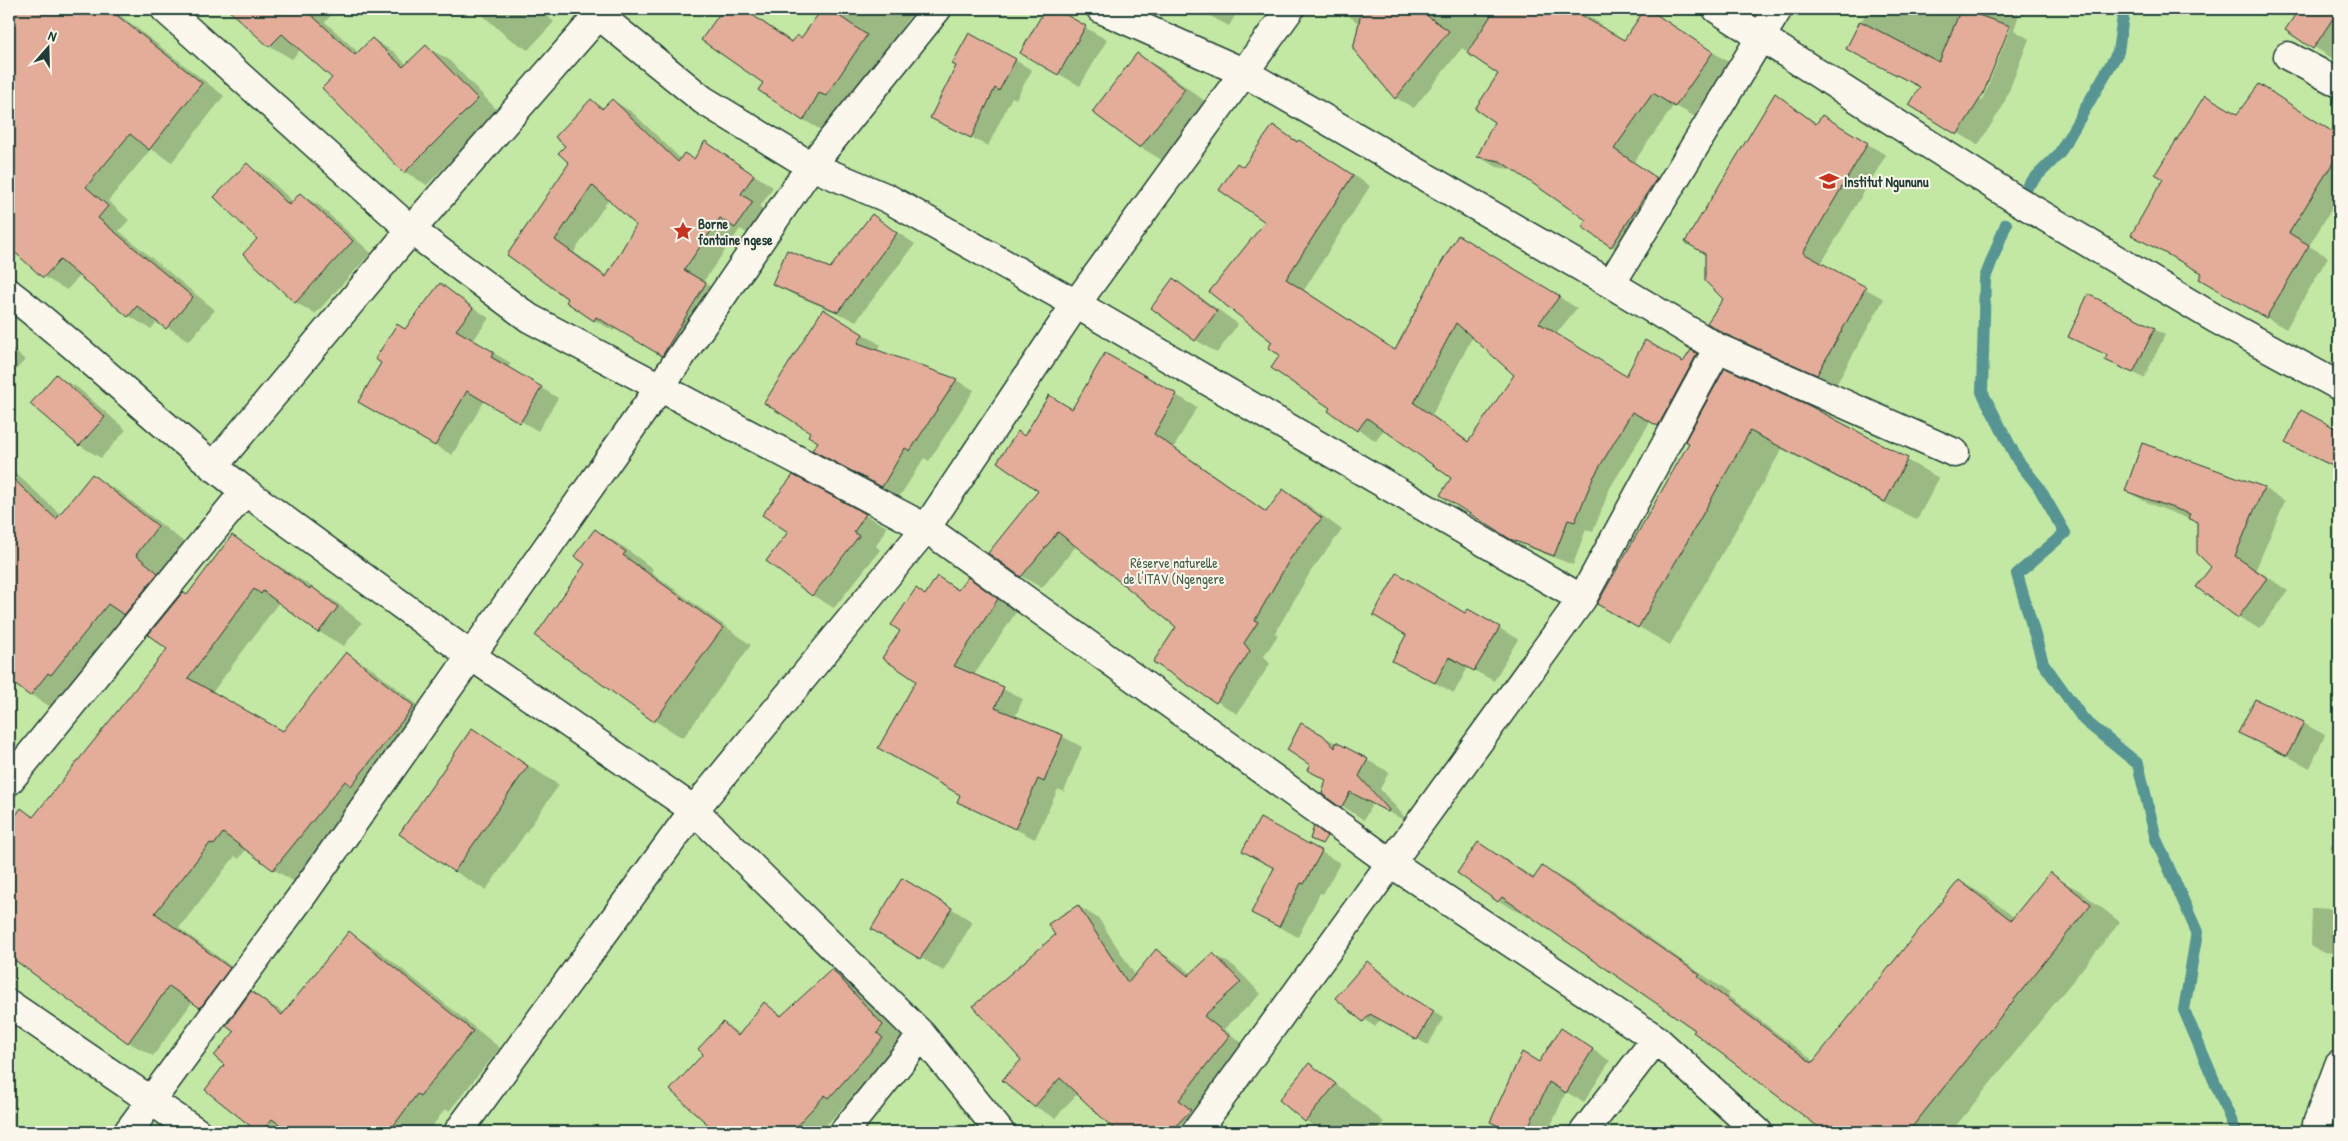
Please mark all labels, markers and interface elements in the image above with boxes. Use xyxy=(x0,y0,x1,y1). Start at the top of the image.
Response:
north arrow xyxy=(22,22,72,72)
text: N xyxy=(46,25,60,46)
school or university icon: Institut Ngununu xyxy=(1818,170,1840,192)
place label: Institut Ngununu xyxy=(1844,172,1929,193)
place label: Borne fontaine ngese xyxy=(698,214,773,251)
place icon: Borne fontaine ngese xyxy=(672,220,694,242)
park label: Réserve naturelle de l'ITAV (Ngengere xyxy=(1123,553,1225,589)

